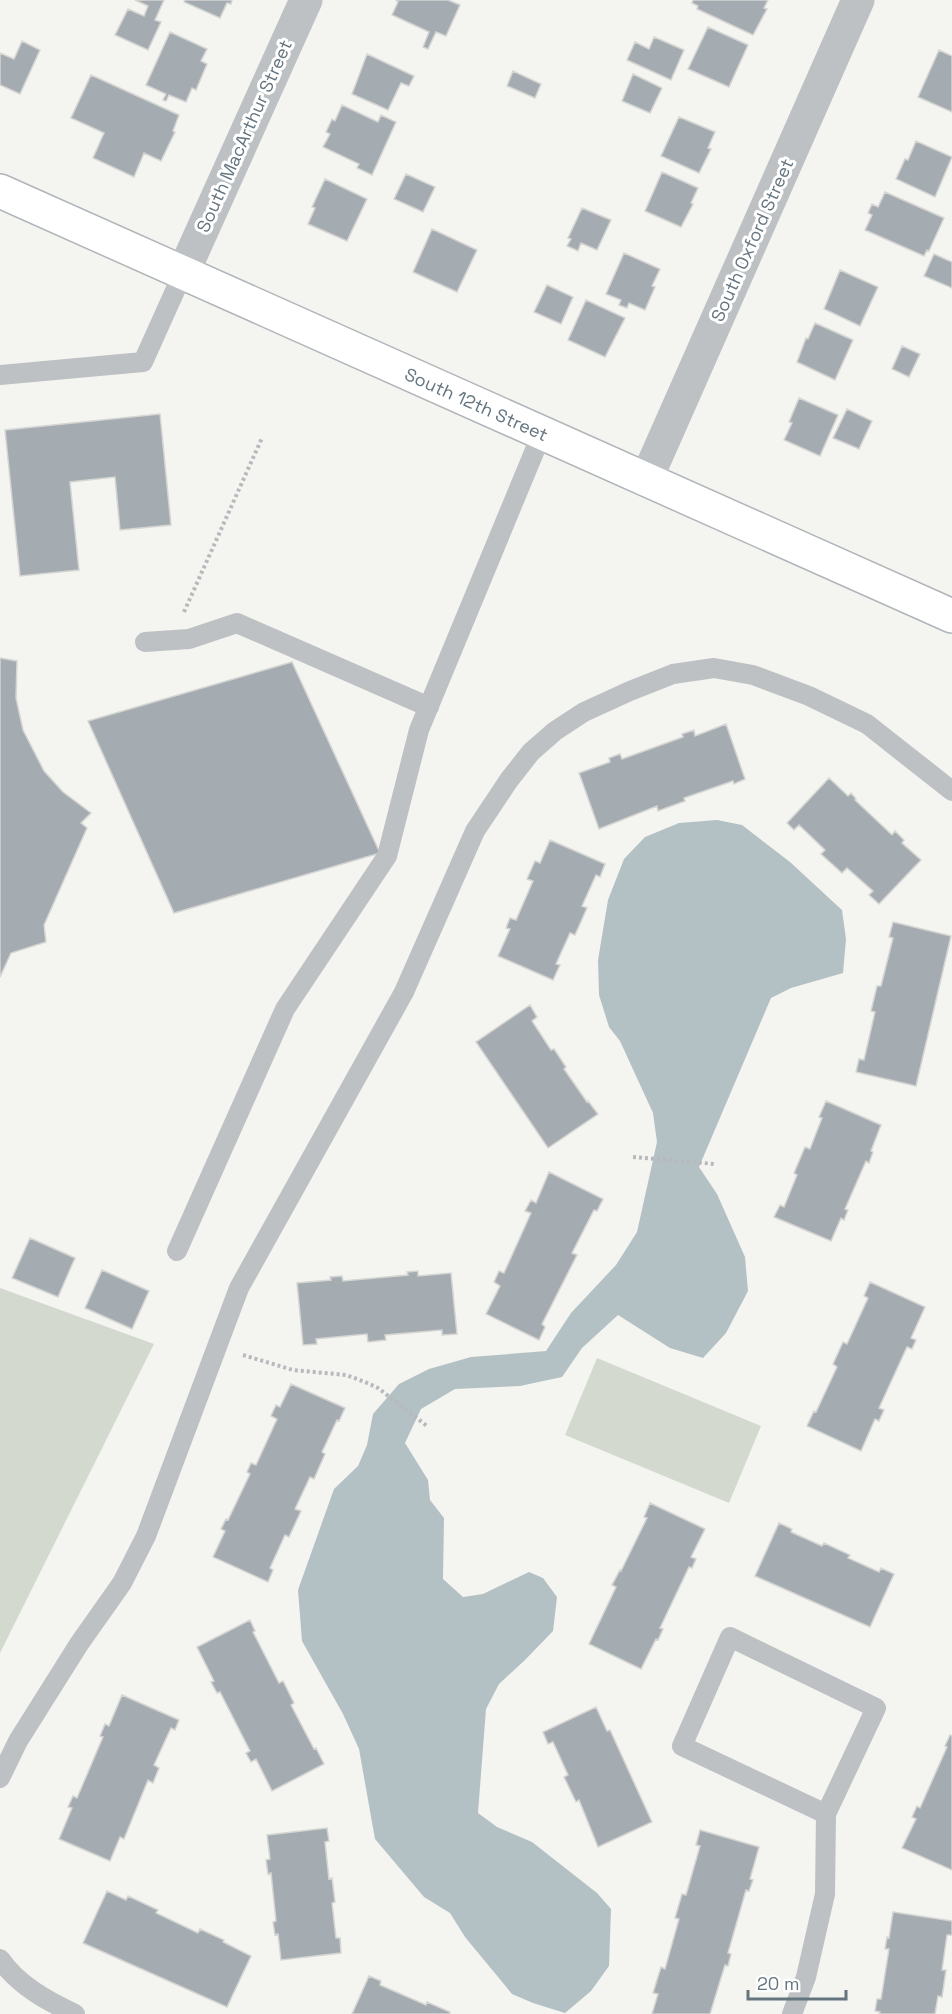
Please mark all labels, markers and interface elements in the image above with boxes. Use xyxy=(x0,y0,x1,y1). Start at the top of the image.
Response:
street label: South MacArthur Street xyxy=(191,36,297,236)
street label: South Oxford Street xyxy=(706,155,798,325)
street label: South 12th Street xyxy=(401,362,552,446)
scale bar xyxy=(748,1963,846,2001)
text: 20 m xyxy=(757,1972,800,1995)

